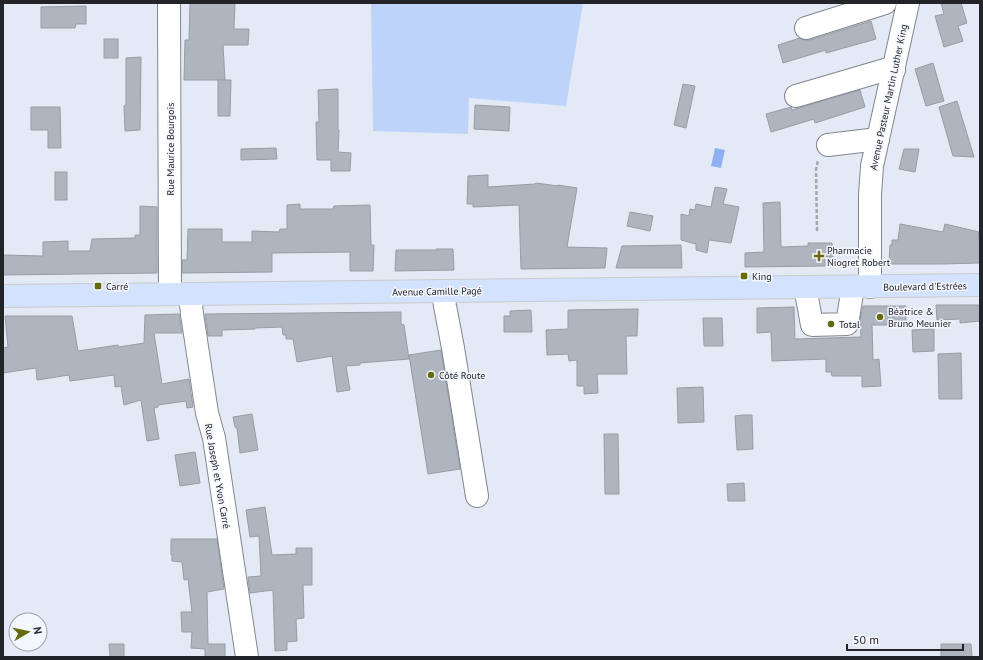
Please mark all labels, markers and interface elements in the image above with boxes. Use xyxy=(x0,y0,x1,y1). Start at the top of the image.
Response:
street label: Avenue Pasteur Martin Luther King xyxy=(867,23,910,171)
street label: Rue Maurice Bourgois xyxy=(164,103,177,195)
place label: Pharmacie Niogret Robert xyxy=(827,244,891,269)
marker: Pharmacie Niogret Robert xyxy=(814,251,824,261)
place label: King xyxy=(752,270,772,283)
marker: King xyxy=(739,271,749,281)
street label: Boulevard d'Estrées xyxy=(883,279,967,294)
place label: Carré xyxy=(106,280,128,293)
marker: Carré xyxy=(93,281,103,291)
street label: Avenue Camille Pagé xyxy=(392,284,482,299)
place label: Béatrice & Bruno Meunier xyxy=(888,305,952,330)
marker: Béatrice & Bruno Meunier xyxy=(875,312,885,322)
place label: Total xyxy=(839,318,860,331)
marker: Total xyxy=(826,319,836,329)
place label: Côté Route xyxy=(439,369,485,382)
marker: Côté Route xyxy=(426,370,436,380)
street label: Rue Joseph et Yvon Carré xyxy=(202,422,233,530)
north arrow xyxy=(8,612,48,652)
text: N xyxy=(30,626,45,635)
scale bar xyxy=(847,626,963,652)
text: 50 m xyxy=(853,632,879,647)

